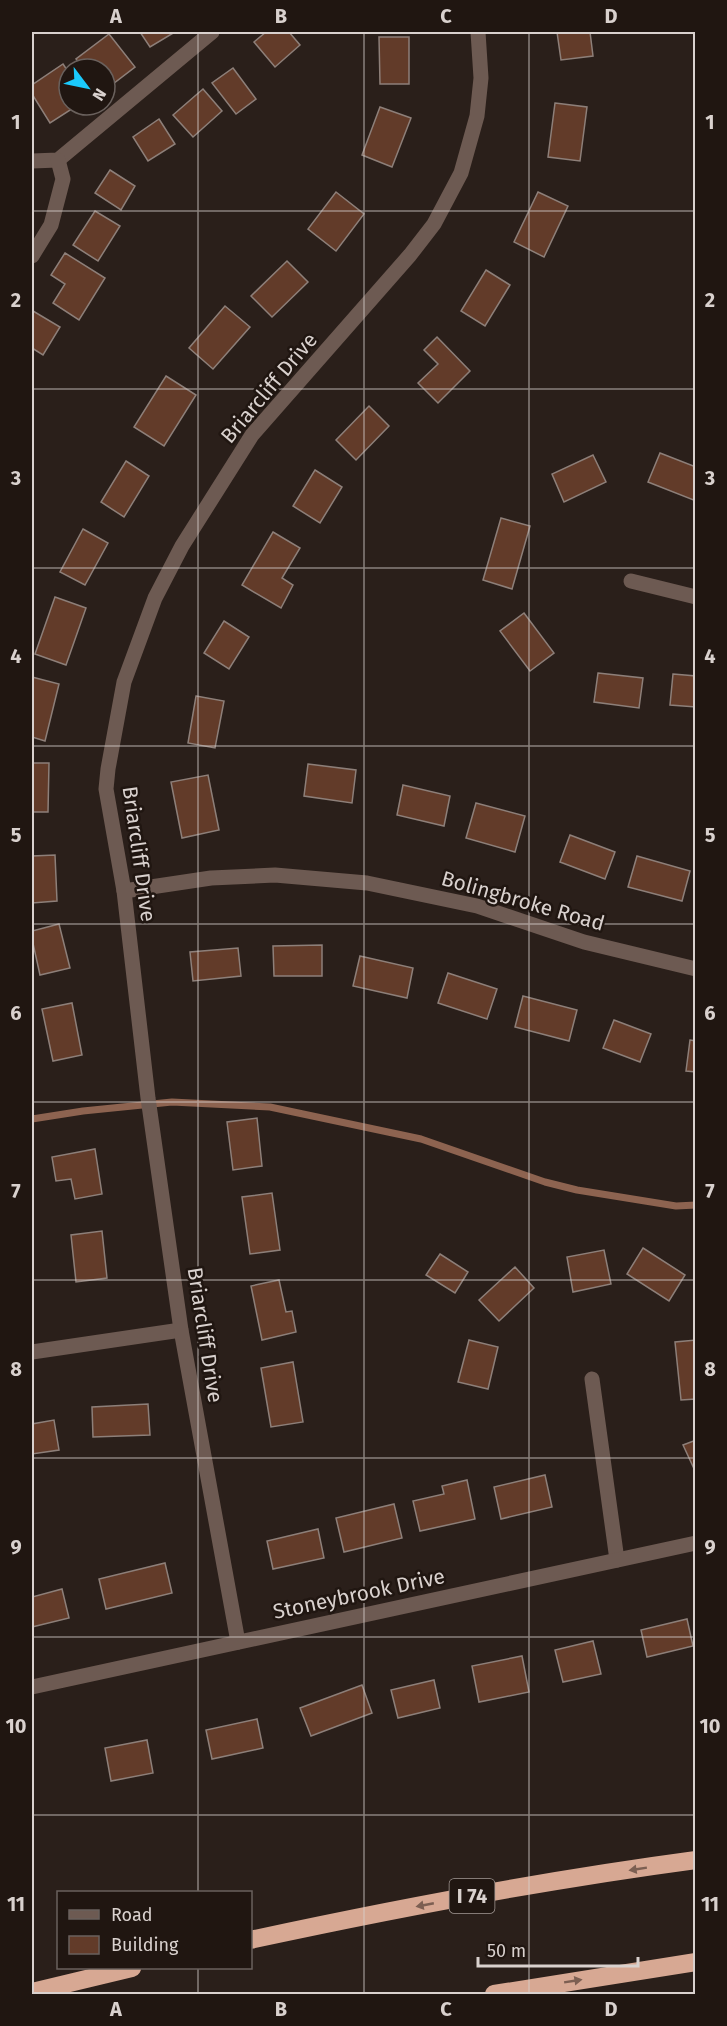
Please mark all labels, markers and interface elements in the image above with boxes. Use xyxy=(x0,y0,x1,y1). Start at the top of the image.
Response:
text: A xyxy=(109,4,123,28)
text: B xyxy=(275,4,287,28)
text: C xyxy=(440,4,452,28)
text: D xyxy=(604,4,618,28)
north arrow xyxy=(57,57,117,117)
text: N xyxy=(88,85,110,104)
text: 1 xyxy=(11,110,21,134)
text: 1 xyxy=(705,110,715,134)
text: 2 xyxy=(11,288,21,312)
text: 2 xyxy=(705,288,715,312)
street label: Briarcliff Drive xyxy=(215,327,323,449)
text: 3 xyxy=(10,466,21,490)
text: 3 xyxy=(704,466,715,490)
text: 4 xyxy=(10,644,22,668)
text: 4 xyxy=(704,644,716,668)
street label: Briarcliff Drive xyxy=(117,785,161,923)
text: 5 xyxy=(11,823,22,847)
text: 5 xyxy=(705,823,716,847)
street label: Bolingbroke Road xyxy=(438,865,608,937)
text: 6 xyxy=(10,1001,22,1025)
text: 6 xyxy=(704,1001,716,1025)
text: 7 xyxy=(11,1179,21,1203)
text: 7 xyxy=(705,1179,715,1203)
street label: Briarcliff Drive xyxy=(181,1265,229,1405)
text: 8 xyxy=(10,1357,22,1381)
text: 8 xyxy=(704,1357,716,1381)
text: 9 xyxy=(10,1535,22,1559)
text: 9 xyxy=(704,1535,716,1559)
street label: Stoneybrook Drive xyxy=(271,1563,447,1625)
text: 10 xyxy=(6,1714,26,1738)
text: 10 xyxy=(700,1714,720,1738)
one-way arrow xyxy=(628,1864,647,1873)
road number: I 74 xyxy=(450,1879,494,1913)
legend xyxy=(57,1891,252,1969)
text: 11 xyxy=(7,1892,25,1916)
text: 11 xyxy=(701,1892,719,1916)
one-way arrow xyxy=(415,1900,434,1909)
text: Road xyxy=(111,1904,153,1926)
scale bar xyxy=(478,1930,638,1968)
text: Building xyxy=(111,1934,179,1956)
text: 50 m xyxy=(487,1940,526,1962)
one-way arrow xyxy=(563,1977,582,1986)
text: A xyxy=(109,1997,123,2021)
text: B xyxy=(275,1997,287,2021)
text: C xyxy=(440,1997,452,2021)
text: D xyxy=(604,1997,618,2021)

